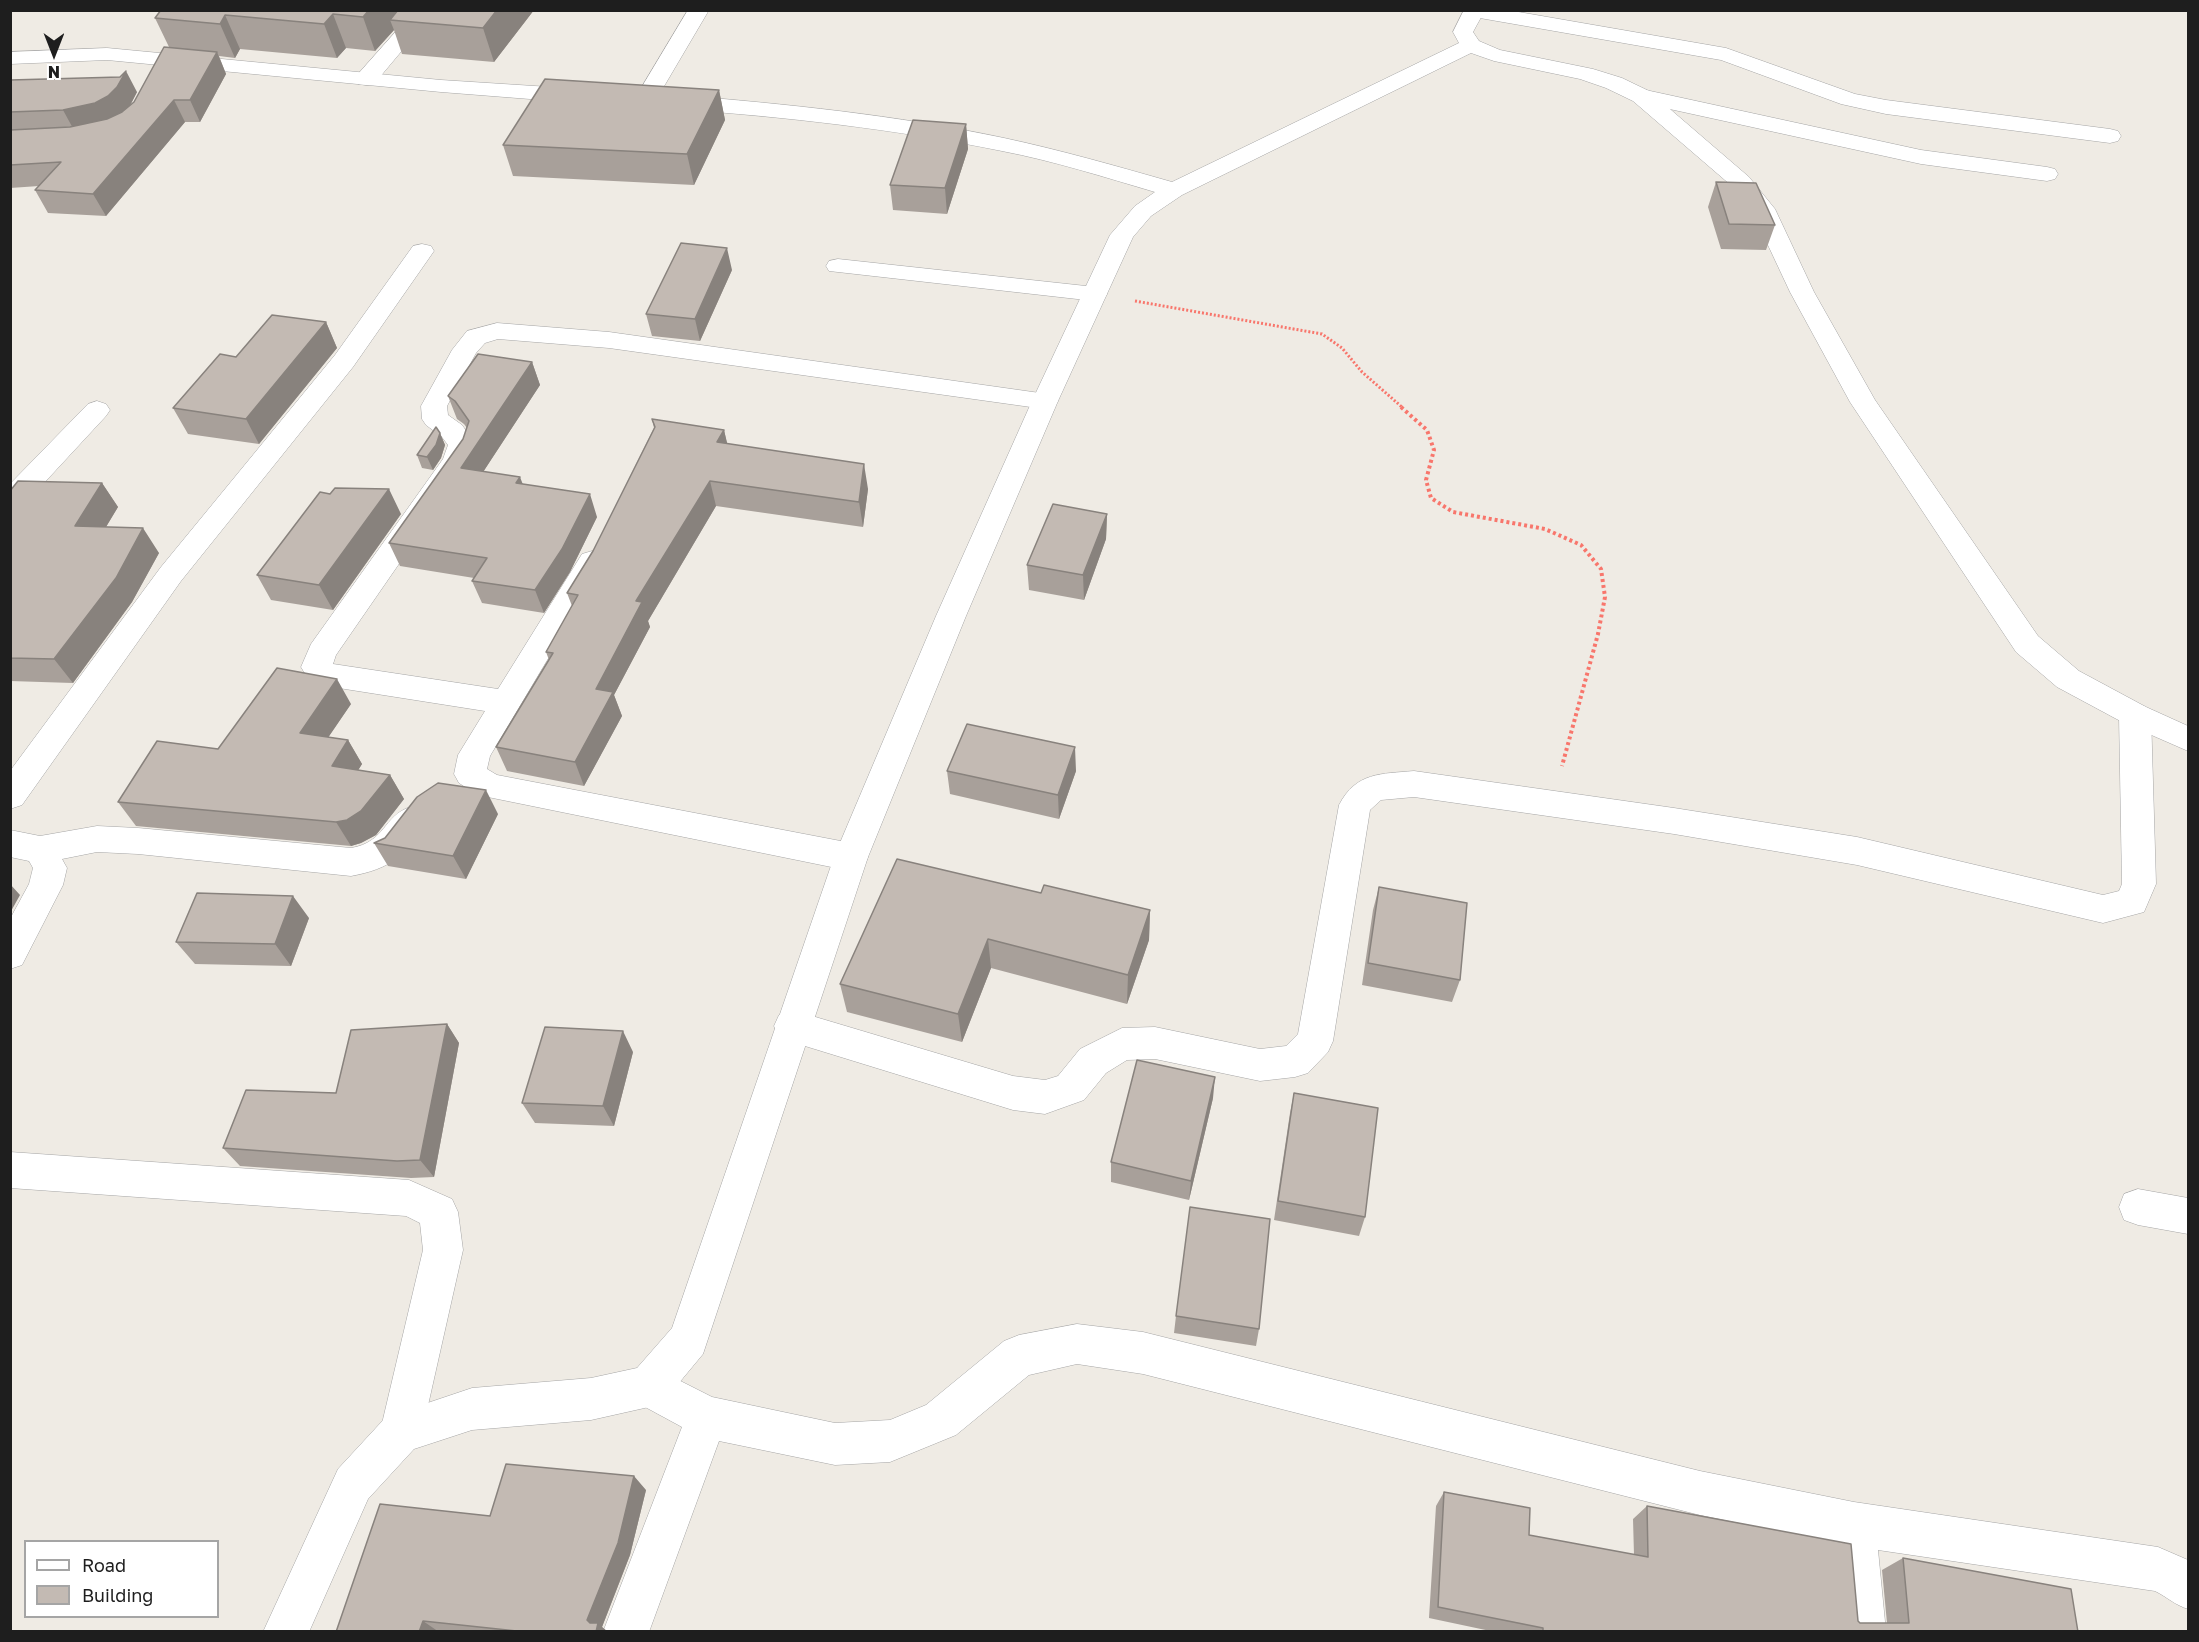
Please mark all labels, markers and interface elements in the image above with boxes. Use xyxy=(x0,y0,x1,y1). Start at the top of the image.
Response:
north arrow xyxy=(24,24,84,84)
text: N xyxy=(48,62,60,82)
legend xyxy=(24,1540,219,1618)
text: Road xyxy=(82,1554,126,1576)
text: Building xyxy=(82,1584,153,1606)

